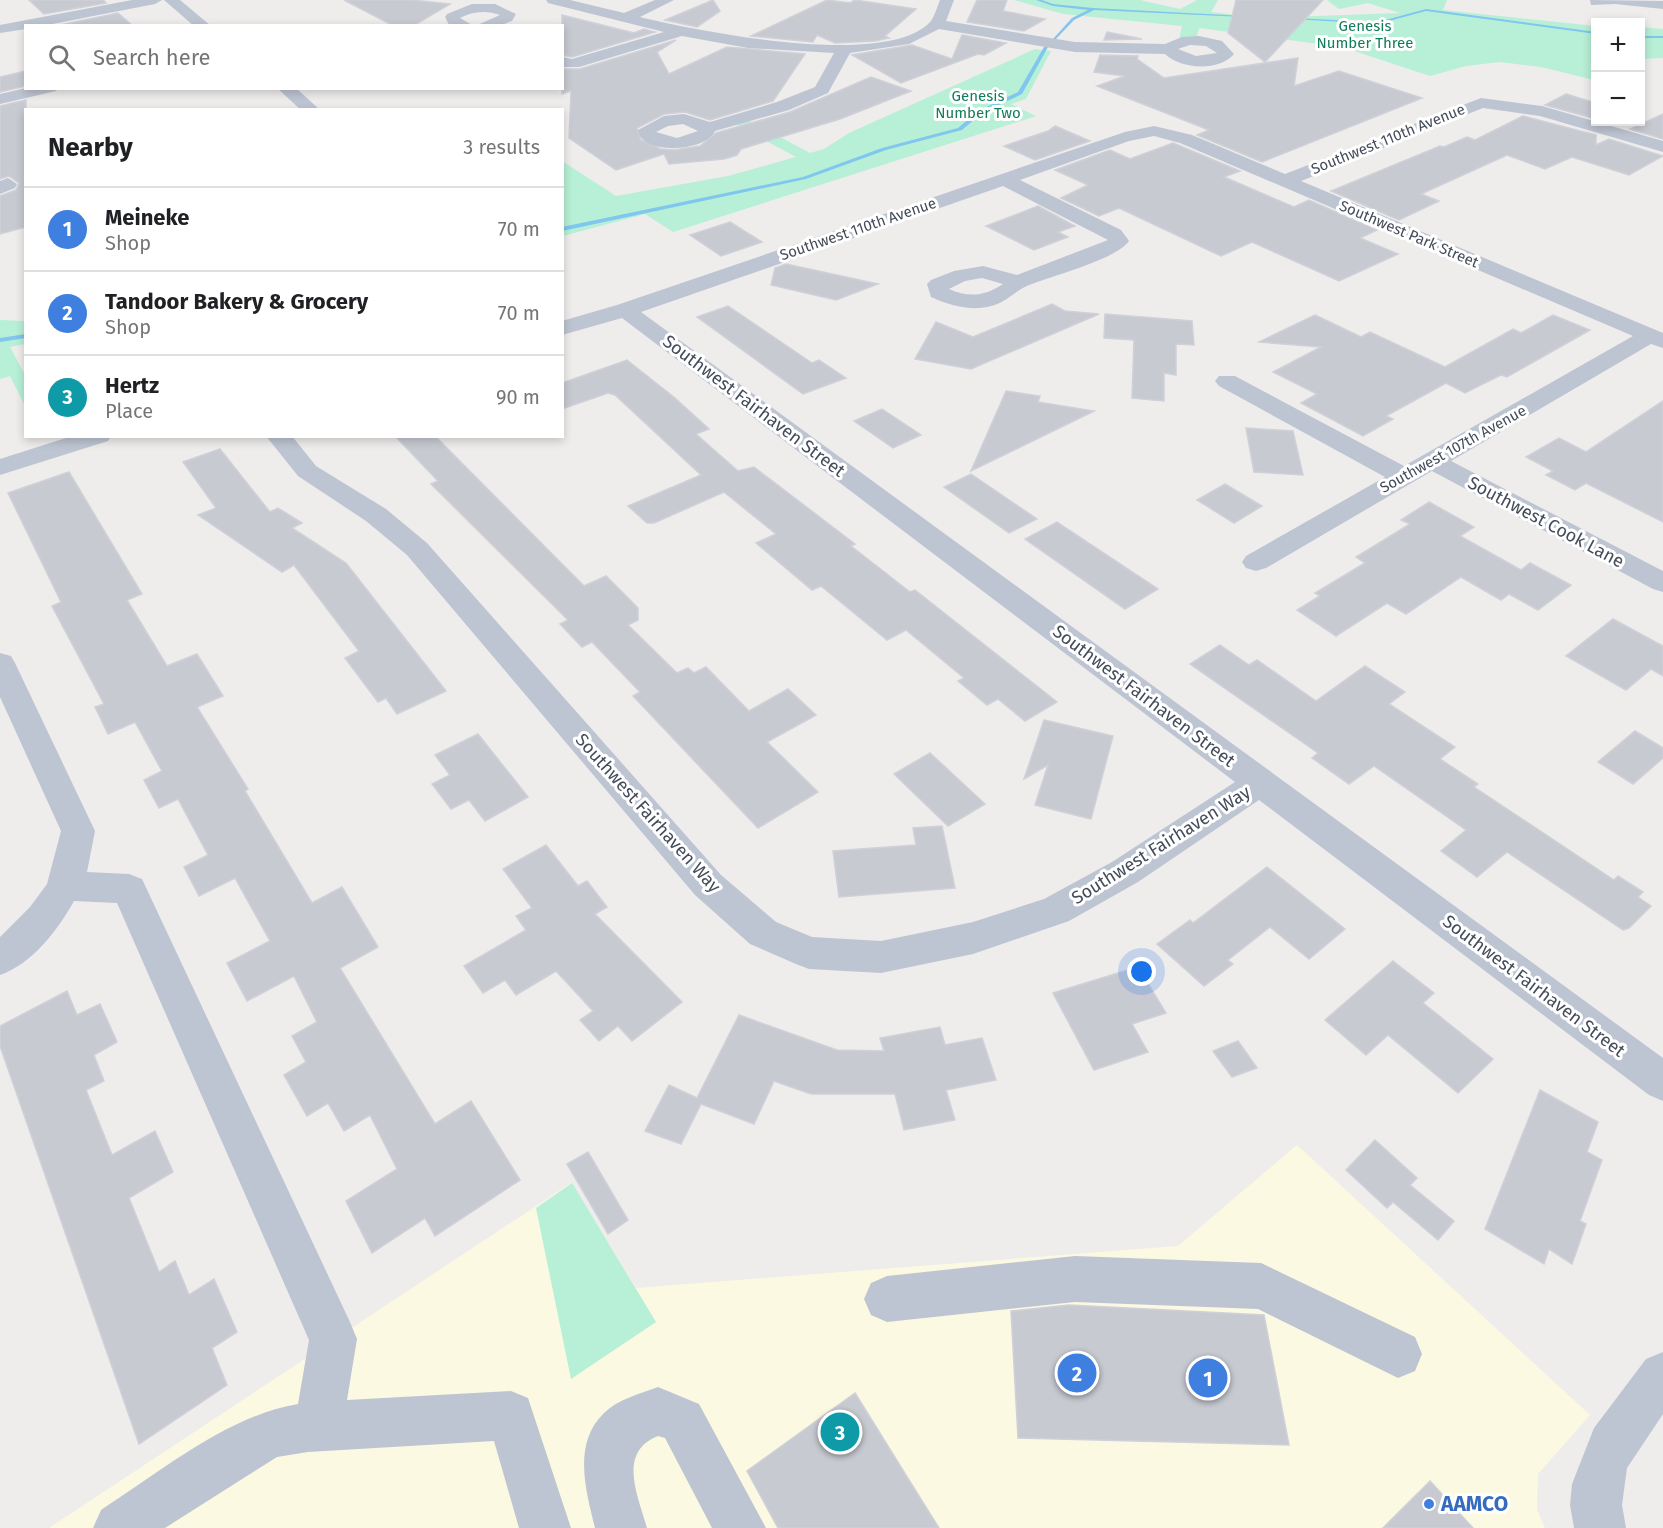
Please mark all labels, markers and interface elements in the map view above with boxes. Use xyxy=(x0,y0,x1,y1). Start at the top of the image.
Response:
park label: Genesis Number Three xyxy=(1317,17,1413,52)
map controls xyxy=(1591,18,1645,126)
button: + xyxy=(1591,18,1645,72)
search box xyxy=(24,24,564,90)
icon: search xyxy=(45,41,78,74)
text: Search here xyxy=(93,44,211,71)
button: − xyxy=(1591,72,1645,126)
park label: Genesis Number Two xyxy=(935,87,1021,122)
street label: Southwest 110th Avenue xyxy=(1308,100,1468,178)
text: Nearby xyxy=(48,132,133,163)
text: 3 results xyxy=(463,135,540,159)
street label: Southwest 110th Avenue xyxy=(777,194,939,264)
street label: Southwest Park Street xyxy=(1337,197,1482,272)
text: Meineke xyxy=(105,204,189,231)
text: 1 xyxy=(63,217,72,241)
text: 70 m xyxy=(498,217,540,241)
text: Shop xyxy=(105,231,151,255)
text: Tandoor Bakery & Grocery xyxy=(105,288,368,315)
text: 2 xyxy=(62,301,73,325)
text: 70 m xyxy=(498,301,540,325)
text: Shop xyxy=(105,315,151,339)
street label: Southwest Fairhaven Street xyxy=(658,330,850,482)
text: Hertz xyxy=(105,372,159,399)
text: 3 xyxy=(62,385,73,409)
text: 90 m xyxy=(496,385,540,409)
text: Place xyxy=(105,399,153,423)
street label: Southwest 107th Avenue xyxy=(1377,401,1529,497)
street label: Southwest Cook Lane xyxy=(1464,471,1628,573)
street label: Southwest Fairhaven Street xyxy=(1048,620,1240,772)
street label: Southwest Fairhaven Way xyxy=(571,729,725,897)
street label: Southwest Fairhaven Way xyxy=(1068,781,1255,909)
street label: Southwest Fairhaven Street xyxy=(1438,910,1630,1062)
your location xyxy=(1127,957,1156,986)
pin: 2 xyxy=(1058,1350,1096,1396)
pin: 1 xyxy=(1188,1356,1228,1400)
pin: 3 xyxy=(820,1410,860,1454)
place label: AAMCO xyxy=(1440,1491,1508,1517)
marker: AAMCO xyxy=(1422,1497,1436,1511)

